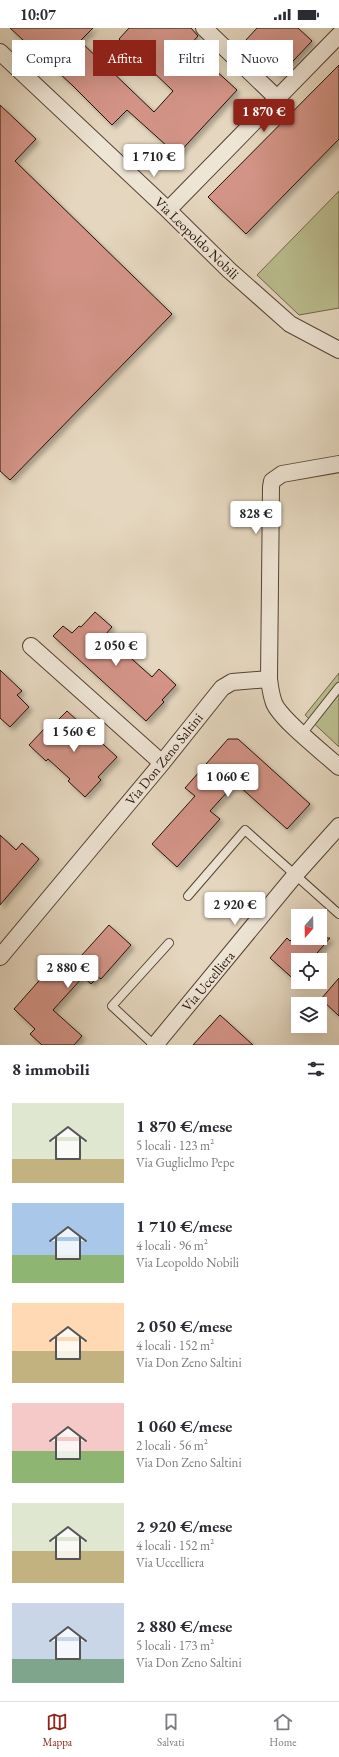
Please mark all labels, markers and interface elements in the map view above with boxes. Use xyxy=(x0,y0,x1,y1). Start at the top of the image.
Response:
text: 10:07 xyxy=(20,5,56,24)
chip: Compra xyxy=(12,40,85,76)
chip: Affitta xyxy=(93,40,156,76)
chip: Filtri xyxy=(164,40,219,76)
chip: Nuovo xyxy=(227,40,293,76)
pin: 1 870 € xyxy=(227,99,301,133)
text: 1 870 € xyxy=(242,103,286,120)
pin: 1 710 € xyxy=(117,144,191,178)
text: 1 710 € xyxy=(132,148,176,165)
street label: Via Leopoldo Nobili xyxy=(151,193,244,283)
pin: 828 € xyxy=(228,501,284,535)
text: 828 € xyxy=(239,505,273,522)
pin: 2 050 € xyxy=(79,633,153,667)
text: 2 050 € xyxy=(94,637,138,654)
street label: Via Don Zeno Saltini xyxy=(121,709,207,809)
pin: 1 560 € xyxy=(37,719,111,753)
text: 1 560 € xyxy=(52,723,96,740)
pin: 1 060 € xyxy=(191,764,265,798)
text: 1 060 € xyxy=(206,768,250,785)
pin: 2 920 € xyxy=(198,892,272,926)
text: 2 920 € xyxy=(213,896,257,913)
north arrow xyxy=(291,909,327,945)
map controls xyxy=(291,909,327,1033)
street label: Via Uccelliera xyxy=(177,947,239,1015)
button: locate xyxy=(291,953,327,989)
pin: 2 880 € xyxy=(31,955,105,989)
text: 2 880 € xyxy=(46,959,90,976)
button: layers xyxy=(291,997,327,1033)
text: 8 immobili xyxy=(12,1058,90,1080)
icon: filters xyxy=(305,1058,327,1080)
text: 1 870 €/mese xyxy=(136,1115,232,1137)
icon: home xyxy=(44,1119,92,1167)
text: 5 locali · 123 m² xyxy=(136,1137,214,1154)
text: Via Guglielmo Pepe xyxy=(136,1154,235,1171)
text: 1 710 €/mese xyxy=(136,1215,232,1237)
icon: home xyxy=(44,1219,92,1267)
text: 4 locali · 96 m² xyxy=(136,1237,208,1254)
text: Via Leopoldo Nobili xyxy=(136,1254,239,1271)
text: 2 050 €/mese xyxy=(136,1315,232,1337)
icon: home xyxy=(44,1319,92,1367)
text: 4 locali · 152 m² xyxy=(136,1337,214,1354)
text: Via Don Zeno Saltini xyxy=(136,1354,242,1371)
text: 1 060 €/mese xyxy=(136,1415,232,1437)
icon: home xyxy=(44,1419,92,1467)
text: 2 locali · 56 m² xyxy=(136,1437,208,1454)
text: Via Don Zeno Saltini xyxy=(136,1454,242,1471)
text: 2 920 €/mese xyxy=(136,1515,232,1537)
icon: home xyxy=(44,1519,92,1567)
text: 4 locali · 152 m² xyxy=(136,1537,214,1554)
text: Via Uccelliera xyxy=(136,1554,204,1571)
text: 2 880 €/mese xyxy=(136,1615,232,1637)
icon: home xyxy=(44,1619,92,1667)
text: 5 locali · 173 m² xyxy=(136,1637,214,1654)
text: Via Don Zeno Saltini xyxy=(136,1654,242,1671)
tab: Mappa xyxy=(42,1711,72,1749)
tab: Salvati xyxy=(157,1711,184,1749)
tab: Home xyxy=(269,1711,297,1749)

